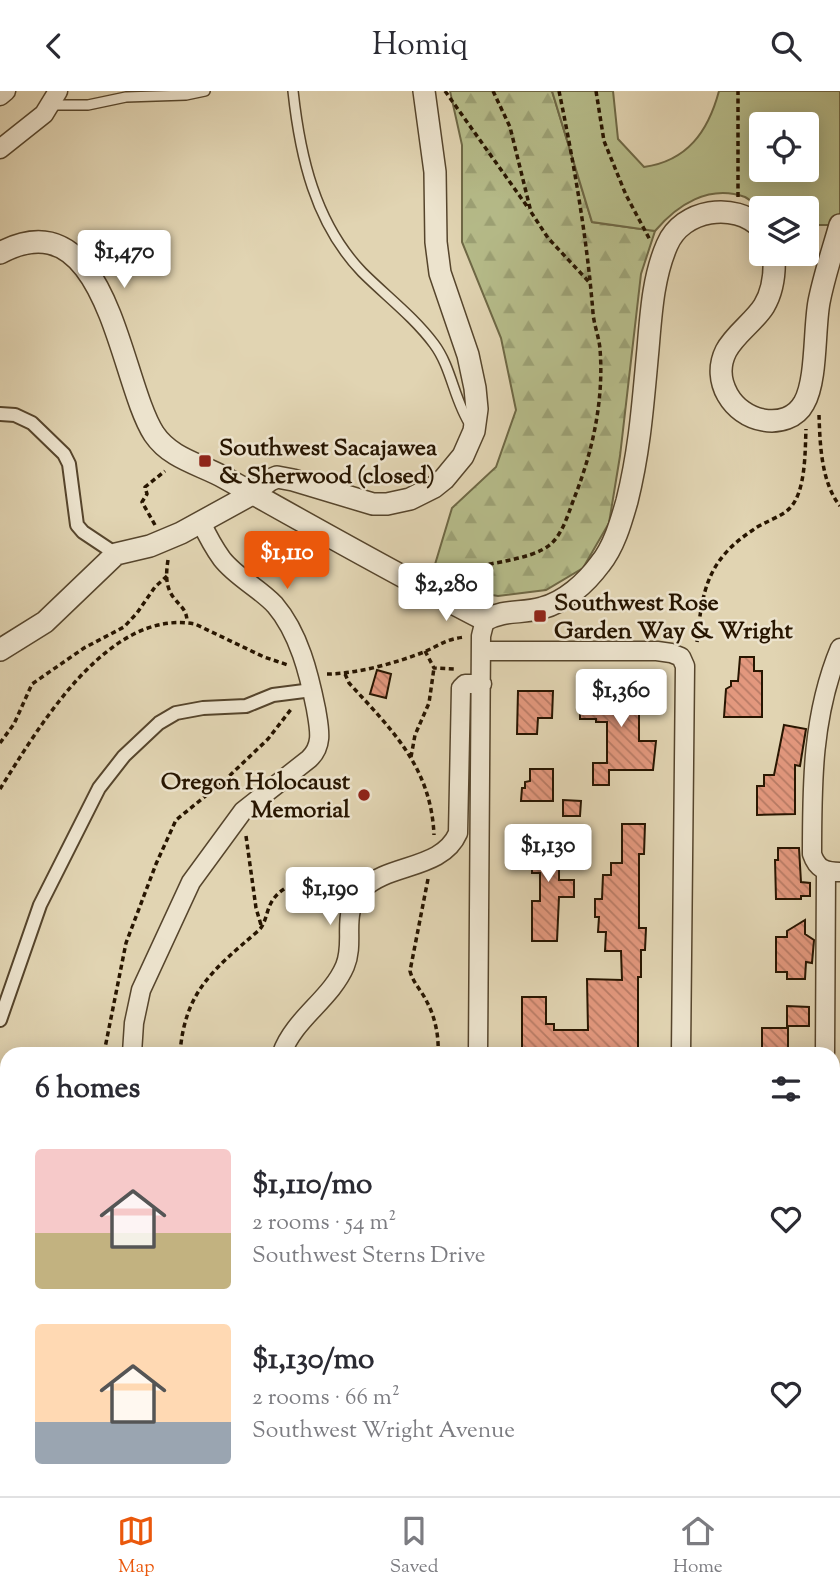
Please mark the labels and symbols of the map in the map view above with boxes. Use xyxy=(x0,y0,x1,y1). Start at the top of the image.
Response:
pin: $1,470 xyxy=(67,231,181,290)
place label: Southwest Sacajawea & Sherwood (closed) xyxy=(219,432,438,494)
marker: Southwest Sacajawea & Sherwood (closed) xyxy=(197,453,213,469)
pin: $1,110 xyxy=(230,531,344,591)
pin: $2,280 xyxy=(389,563,503,623)
place label: Southwest Rose Garden Way & Wright xyxy=(554,587,794,649)
marker: Southwest Rose Garden Way & Wright xyxy=(532,608,548,624)
pin: $1,360 xyxy=(564,669,678,729)
place label: Oregon Holocaust Memorial xyxy=(161,766,351,828)
marker: Oregon Holocaust Memorial xyxy=(356,787,372,803)
pin: $1,130 xyxy=(491,825,605,884)
pin: $1,190 xyxy=(273,867,387,927)

